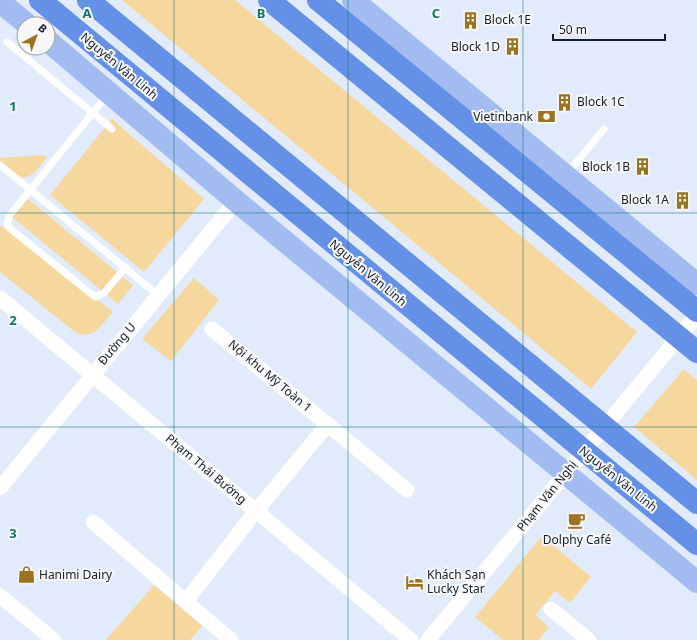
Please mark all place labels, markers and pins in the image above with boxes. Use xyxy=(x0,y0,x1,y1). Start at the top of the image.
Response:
building icon: Block 1E xyxy=(461,10,481,30)
place label: Block 1E xyxy=(484,11,531,28)
building icon: Block 1D xyxy=(503,37,523,57)
place label: Block 1D xyxy=(451,38,500,55)
building icon: Block 1C xyxy=(554,92,574,112)
place label: Block 1C xyxy=(577,93,625,110)
bank icon: Vietinbank xyxy=(536,107,556,127)
place label: Vietinbank xyxy=(473,108,534,125)
building icon: Block 1B xyxy=(633,157,653,177)
place label: Block 1B xyxy=(582,158,630,175)
building icon: Block 1A xyxy=(672,190,692,210)
place label: Block 1A xyxy=(621,191,669,208)
cafe icon: Dolphy Café xyxy=(567,511,587,531)
place label: Dolphy Café xyxy=(543,531,611,548)
shop icon: Hanimi Dairy xyxy=(16,565,36,585)
place label: Hanimi Dairy xyxy=(39,566,113,583)
place label: Khách Sạn Lucky Star xyxy=(427,566,486,597)
hotel icon: Khách Sạn Lucky Star xyxy=(404,572,424,592)

